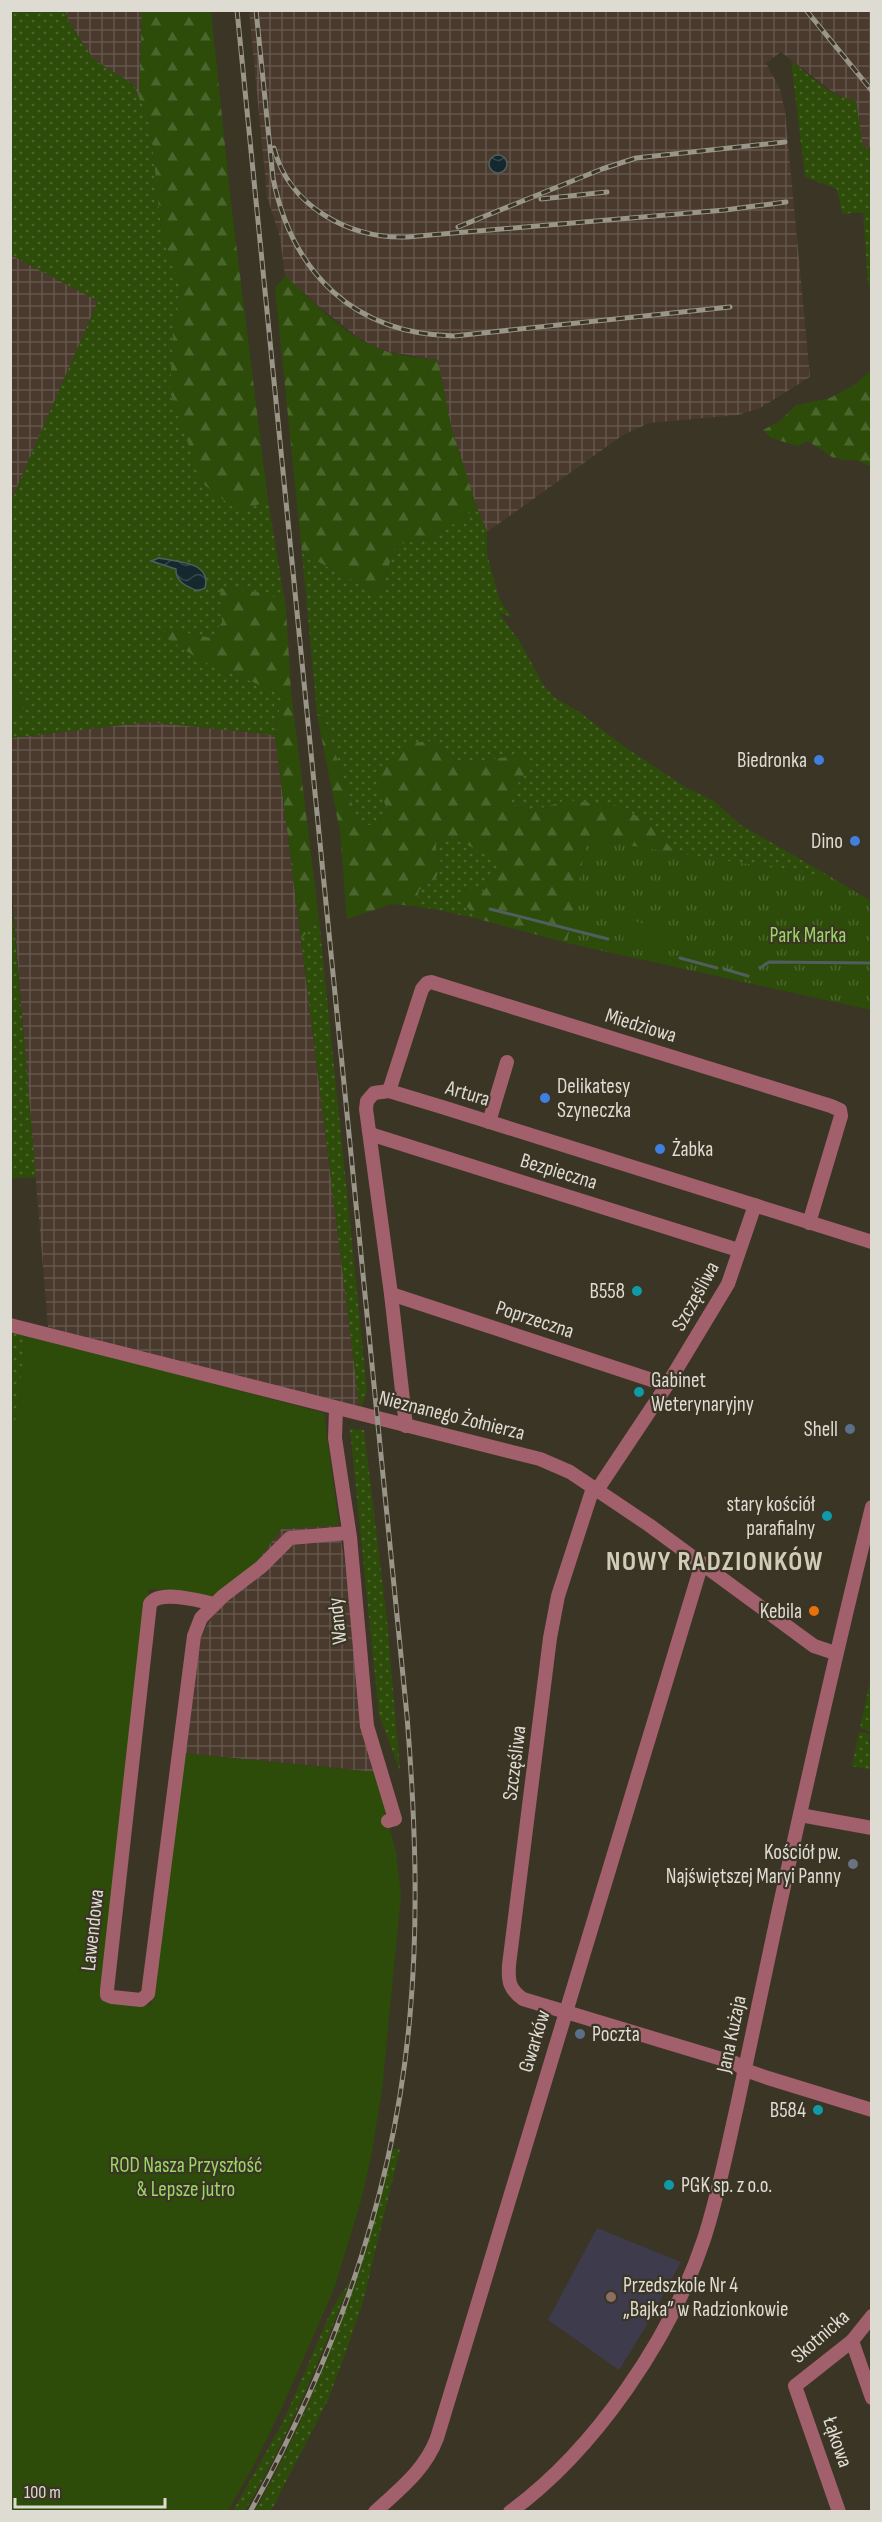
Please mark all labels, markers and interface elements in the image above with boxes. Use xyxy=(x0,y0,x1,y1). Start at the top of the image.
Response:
place label: Biedronka xyxy=(737,748,807,773)
marker: Biedronka xyxy=(812,753,826,767)
place label: Dino xyxy=(811,829,843,854)
marker: Dino xyxy=(848,834,862,848)
park label: Park Marka xyxy=(770,923,846,948)
street label: Miedziowa xyxy=(602,1003,680,1048)
place label: Delikatesy Szyneczka xyxy=(557,1074,631,1123)
street label: Artura xyxy=(442,1075,493,1112)
marker: Delikatesy Szyneczka xyxy=(538,1091,552,1105)
place label: Żabka xyxy=(672,1137,713,1162)
marker: Żabka xyxy=(653,1142,667,1156)
street label: Bezpieczna xyxy=(517,1148,600,1195)
street label: Szczęśliwa xyxy=(666,1257,725,1335)
place label: B558 xyxy=(590,1279,625,1304)
marker: B558 xyxy=(630,1284,644,1298)
street label: Poprzeczna xyxy=(493,1295,577,1344)
place label: Gabinet Weterynaryjny xyxy=(651,1368,754,1417)
street label: Nieznanego Żołnierza xyxy=(376,1385,527,1446)
marker: Gabinet Weterynaryjny xyxy=(632,1385,646,1399)
place label: Shell xyxy=(804,1417,838,1442)
marker: Shell xyxy=(843,1422,857,1436)
place label: stary kościół parafialny xyxy=(727,1492,815,1541)
marker: stary kościół parafialny xyxy=(820,1509,834,1523)
district label: NOWY RADZIONKÓW xyxy=(606,1546,824,1578)
street label: Wandy xyxy=(323,1596,352,1646)
place label: Kebila xyxy=(760,1599,802,1624)
marker: Kebila xyxy=(807,1604,821,1618)
street label: Szczęśliwa xyxy=(497,1724,532,1802)
place label: Kościół pw. Najświętszej Maryi Panny xyxy=(666,1840,841,1889)
marker: Kościół pw. Najświętszej Maryi Panny xyxy=(846,1857,860,1871)
street label: Lawendowa xyxy=(76,1888,109,1972)
street label: Jana Kużaja xyxy=(711,1993,752,2076)
street label: Gwarków xyxy=(513,2007,556,2075)
place label: Poczta xyxy=(592,2022,640,2047)
marker: Poczta xyxy=(573,2027,587,2041)
place label: B584 xyxy=(770,2098,806,2123)
marker: B584 xyxy=(811,2103,825,2117)
park label: ROD Nasza Przyszłość & Lepsze jutro xyxy=(110,2153,262,2202)
place label: PGK sp. z o.o. xyxy=(681,2173,772,2198)
marker: PGK sp. z o.o. xyxy=(662,2178,676,2192)
place label: Przedszkole Nr 4 „Bajka” w Radzionkowie xyxy=(623,2273,788,2322)
marker: Przedszkole Nr 4 „Bajka” w Radzionkowie xyxy=(604,2290,618,2304)
street label: Skotnicka xyxy=(786,2304,855,2369)
street label: Łąkowa xyxy=(817,2413,858,2471)
scale bar xyxy=(15,2471,165,2509)
text: 100 m xyxy=(24,2482,61,2503)

